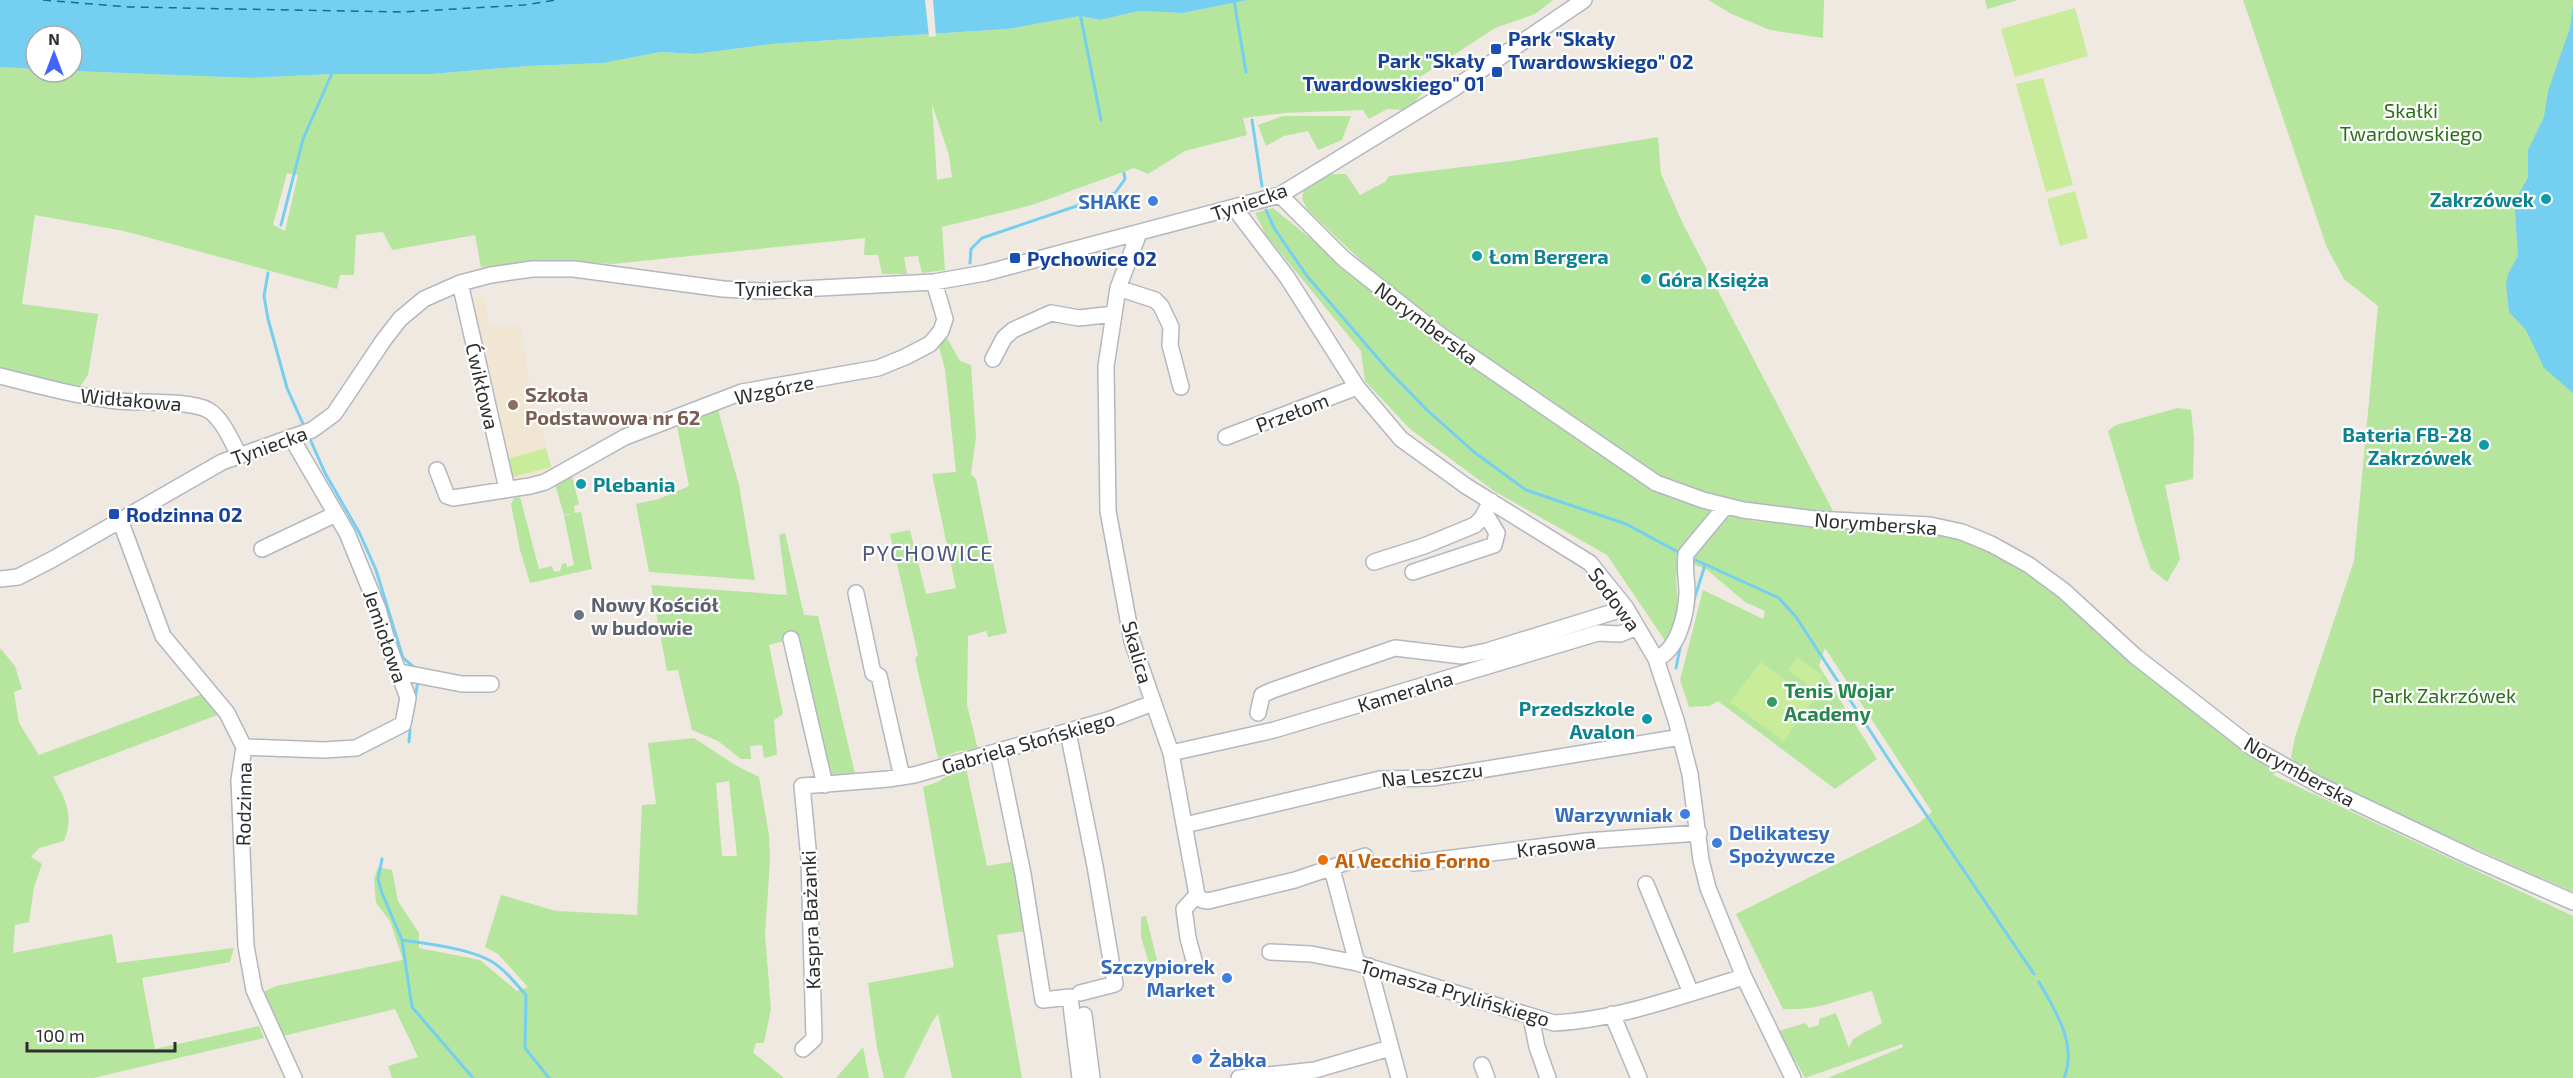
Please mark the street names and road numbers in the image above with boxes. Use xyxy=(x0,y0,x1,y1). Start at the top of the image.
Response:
street label: Tyniecka xyxy=(1208,177,1290,225)
street label: Tyniecka xyxy=(734,276,814,300)
street label: Norymberska xyxy=(1371,276,1483,370)
street label: Ćwikłowa xyxy=(461,340,505,432)
street label: Wzgórze xyxy=(732,369,816,409)
street label: Widłakowa xyxy=(79,383,183,415)
street label: Przełom xyxy=(1252,387,1332,437)
street label: Tyniecka xyxy=(228,420,310,470)
street label: Norymberska xyxy=(1814,507,1938,539)
street label: Sodowa xyxy=(1584,563,1646,635)
street label: Jemiołowa xyxy=(359,586,413,686)
street label: Skalica xyxy=(1118,618,1158,686)
street label: Kameralna xyxy=(1354,665,1456,717)
street label: Gabriela Słońskiego xyxy=(939,706,1117,778)
street label: Norymberska xyxy=(2240,731,2360,811)
street label: Na Leszczu xyxy=(1380,757,1484,791)
street label: Rodzinna xyxy=(230,762,256,846)
street label: Krasowa xyxy=(1515,828,1597,862)
street label: Kaspra Bażanki xyxy=(796,850,824,990)
street label: Tomasza Prylińskiego xyxy=(1357,953,1553,1031)

